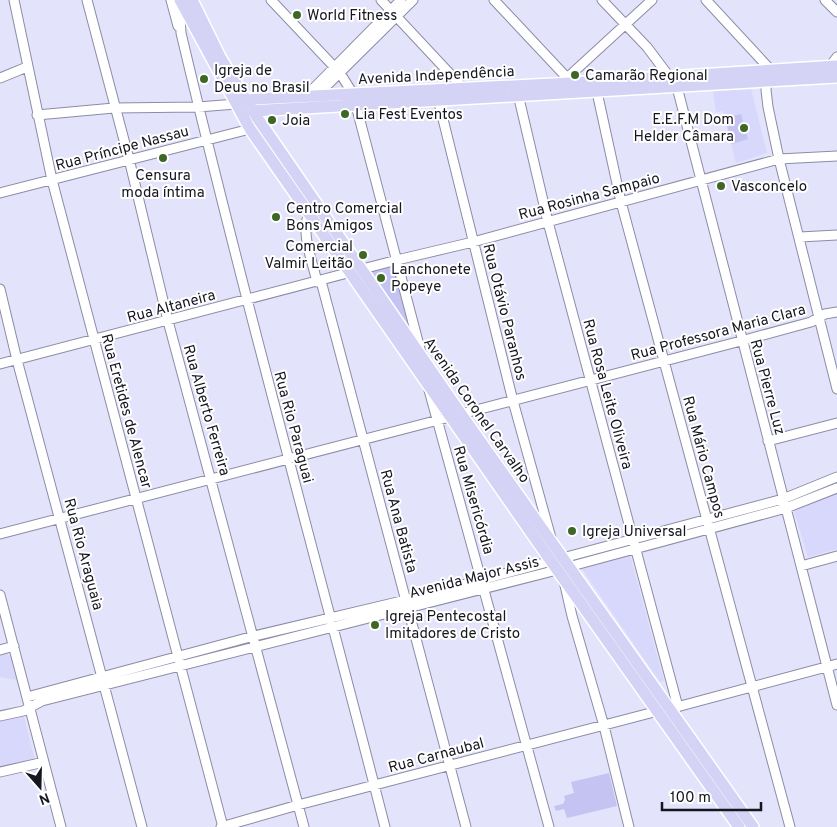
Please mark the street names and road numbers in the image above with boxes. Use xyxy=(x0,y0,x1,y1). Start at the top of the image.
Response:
street label: Avenida Independência xyxy=(357,63,515,90)
street label: Rua Príncipe Nassau xyxy=(54,122,191,176)
street label: Rua Rosinha Sampaio xyxy=(517,169,662,225)
street label: Rua Otávio Paranhos xyxy=(477,242,530,383)
street label: Rua Altaneira xyxy=(125,287,218,328)
street label: Rua Professora Maria Clara xyxy=(629,301,808,366)
street label: Rua Rosa Leite Oliveira xyxy=(577,317,636,472)
street label: Rua Eretides de Alencar xyxy=(96,332,155,491)
street label: Avenida Coronel Carvalho xyxy=(418,334,533,487)
street label: Rua Pierre Luz xyxy=(745,337,788,437)
street label: Rua Alberto Ferreira xyxy=(178,343,233,478)
street label: Rua Rio Paraguai xyxy=(268,369,317,485)
street label: Rua Mário Campos xyxy=(677,394,728,521)
street label: Rua Misericórdia xyxy=(448,444,497,557)
street label: Rua Ana Batista xyxy=(375,468,420,575)
street label: Rua Rio Araguaia xyxy=(58,496,107,612)
street label: Avenida Major Assis xyxy=(407,553,541,604)
street label: Rua Carnaubal xyxy=(386,735,486,778)

